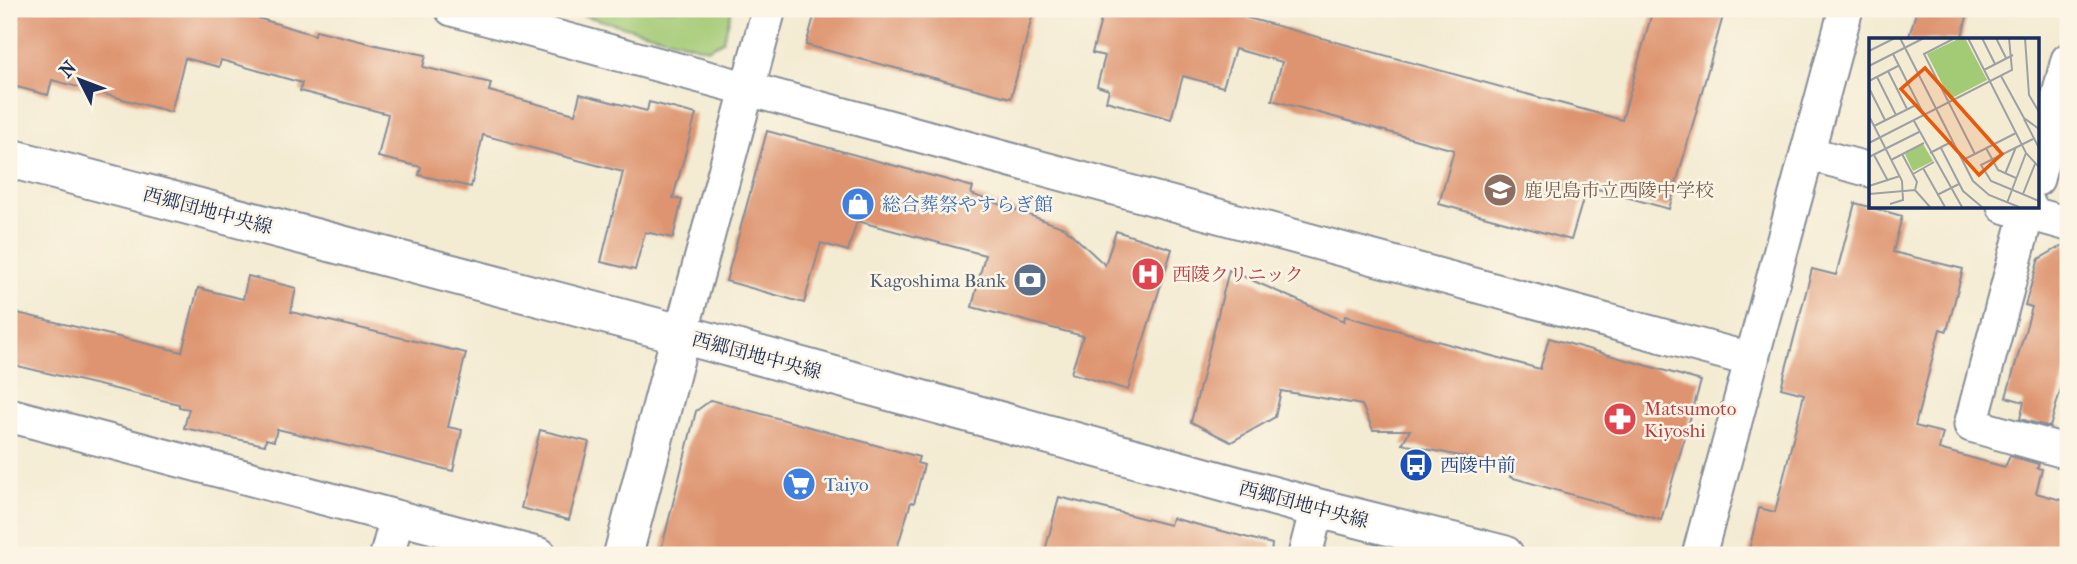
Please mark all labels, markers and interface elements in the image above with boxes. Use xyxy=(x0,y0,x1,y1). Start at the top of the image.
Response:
inset map xyxy=(1869,38,2038,208)
north arrow xyxy=(46,46,116,116)
text: N xyxy=(55,56,81,82)
school or university icon: 鹿児島市立西陵中学校 xyxy=(1481,171,1519,209)
place label: 鹿児島市立西陵中学校 xyxy=(1524,180,1714,202)
street label: 西郷団地中央線 xyxy=(141,183,275,239)
shop icon: 総合葬祭やすらぎ館 xyxy=(839,185,877,223)
place label: 総合葬祭やすらぎ館 xyxy=(882,194,1053,216)
hospital icon: 西陵クリニック xyxy=(1129,255,1167,293)
bank icon: Kagoshima Bank xyxy=(1011,261,1049,299)
place label: 西陵クリニック xyxy=(1172,264,1304,286)
place label: Kagoshima Bank xyxy=(870,270,1006,292)
street label: 西郷団地中央線 xyxy=(690,328,824,384)
place label: Matsumoto Kiyoshi xyxy=(1644,398,1737,442)
pharmacy icon: Matsumoto Kiyoshi xyxy=(1601,400,1639,438)
bus stop icon: 西陵中前 xyxy=(1397,446,1435,484)
place label: 西陵中前 xyxy=(1440,455,1516,477)
supermarket icon: Taiyo xyxy=(780,465,818,503)
place label: Taiyo xyxy=(824,474,869,496)
street label: 西郷団地中央線 xyxy=(1237,477,1371,533)

